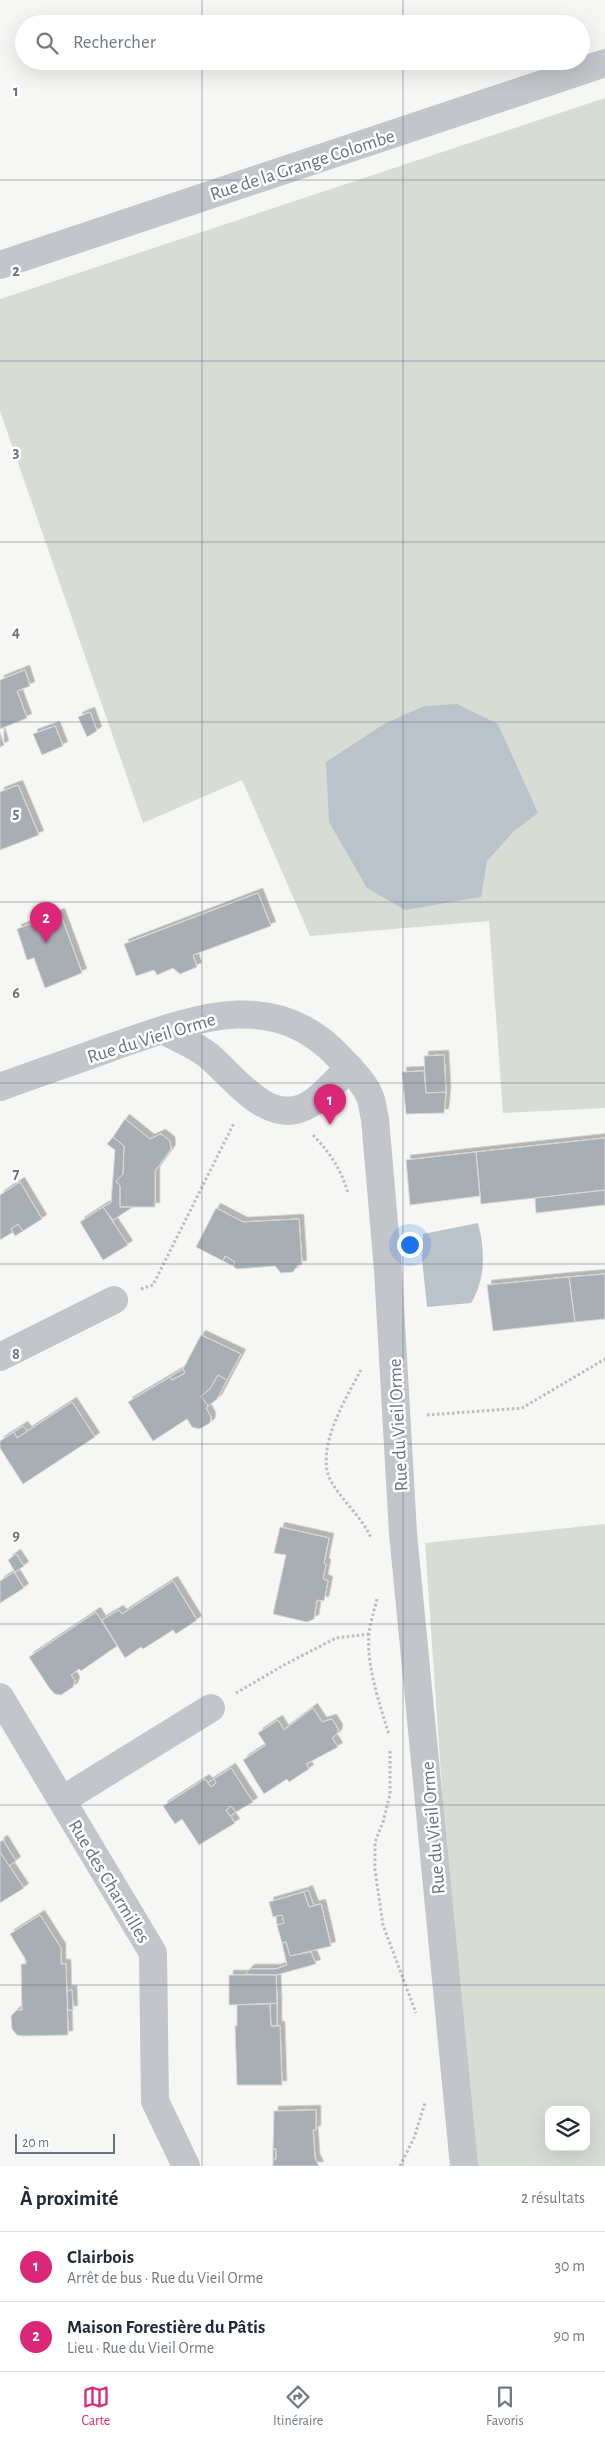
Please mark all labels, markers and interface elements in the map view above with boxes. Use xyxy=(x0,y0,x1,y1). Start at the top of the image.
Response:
search box xyxy=(15,15,590,70)
icon: search xyxy=(33,29,61,57)
text: Rechercher xyxy=(73,33,156,52)
text: 1 xyxy=(13,83,19,99)
street label: Rue de la Grange Colombe xyxy=(208,127,397,204)
text: 2 xyxy=(12,263,20,279)
text: 3 xyxy=(13,444,20,460)
text: 4 xyxy=(12,624,20,640)
text: 5 xyxy=(13,805,20,821)
pin: 2 xyxy=(30,902,62,943)
text: 6 xyxy=(12,985,20,1001)
street label: Rue du Vieil Orme xyxy=(85,1010,218,1067)
pin: 1 xyxy=(314,1084,346,1125)
text: 7 xyxy=(13,1166,20,1182)
your location xyxy=(397,1232,423,1258)
text: 8 xyxy=(12,1346,20,1362)
street label: Rue du Vieil Orme xyxy=(386,1358,411,1492)
text: 9 xyxy=(12,1527,20,1543)
street label: Rue du Vieil Orme xyxy=(418,1761,449,1895)
street label: Rue des Charmilles xyxy=(65,1817,153,1947)
map controls xyxy=(545,2106,590,2151)
button: layers xyxy=(545,2106,590,2151)
scale bar xyxy=(15,2131,115,2154)
text: 20 m xyxy=(22,2136,49,2150)
text: À proximité xyxy=(20,2188,118,2209)
text: 2 résultats xyxy=(521,2190,585,2206)
text: Clairbois xyxy=(67,2248,134,2267)
text: 1 xyxy=(33,2258,39,2274)
text: 30 m xyxy=(555,2258,585,2274)
text: Arrêt de bus · Rue du Vieil Orme xyxy=(67,2270,263,2286)
text: Maison Forestière du Pâtis xyxy=(67,2318,265,2337)
text: 2 xyxy=(32,2328,40,2344)
text: 90 m xyxy=(554,2328,585,2344)
text: Lieu · Rue du Vieil Orme xyxy=(67,2340,214,2356)
tab: Carte xyxy=(81,2383,110,2430)
tab: Itinéraire xyxy=(273,2383,323,2430)
tab: Favoris xyxy=(486,2383,524,2430)

